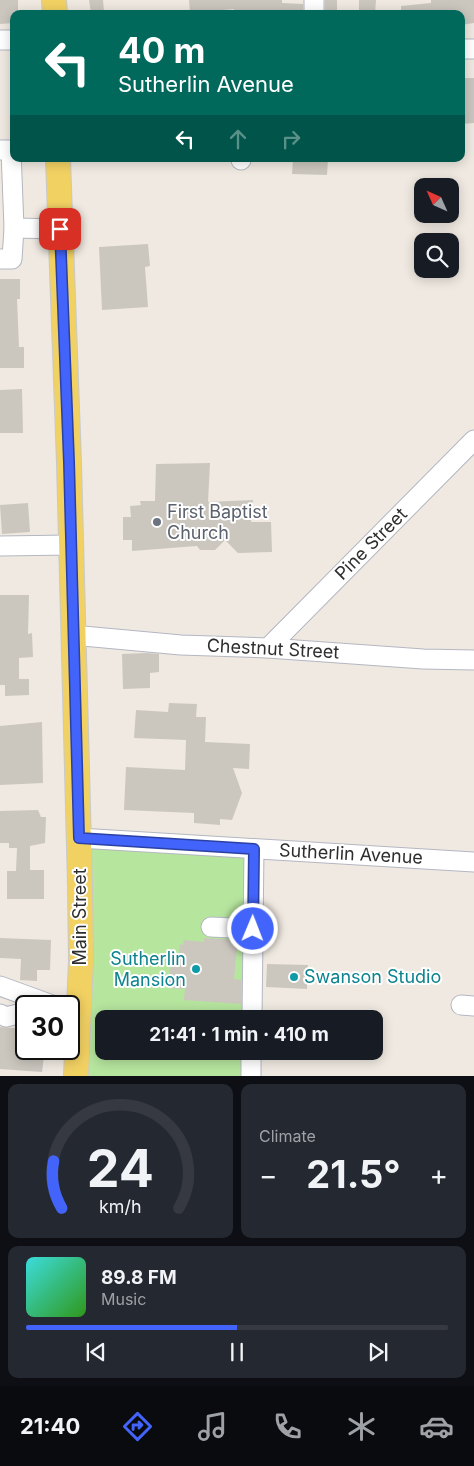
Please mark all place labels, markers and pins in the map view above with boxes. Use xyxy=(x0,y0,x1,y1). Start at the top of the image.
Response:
pin xyxy=(39,208,81,250)
place label: First Baptist Church xyxy=(167,501,268,543)
marker: First Baptist Church xyxy=(151,516,163,528)
place label: Sutherlin Mansion xyxy=(110,948,186,990)
marker: Sutherlin Mansion xyxy=(190,963,202,975)
place label: Swanson Studio xyxy=(304,966,441,987)
marker: Swanson Studio xyxy=(288,971,300,983)

